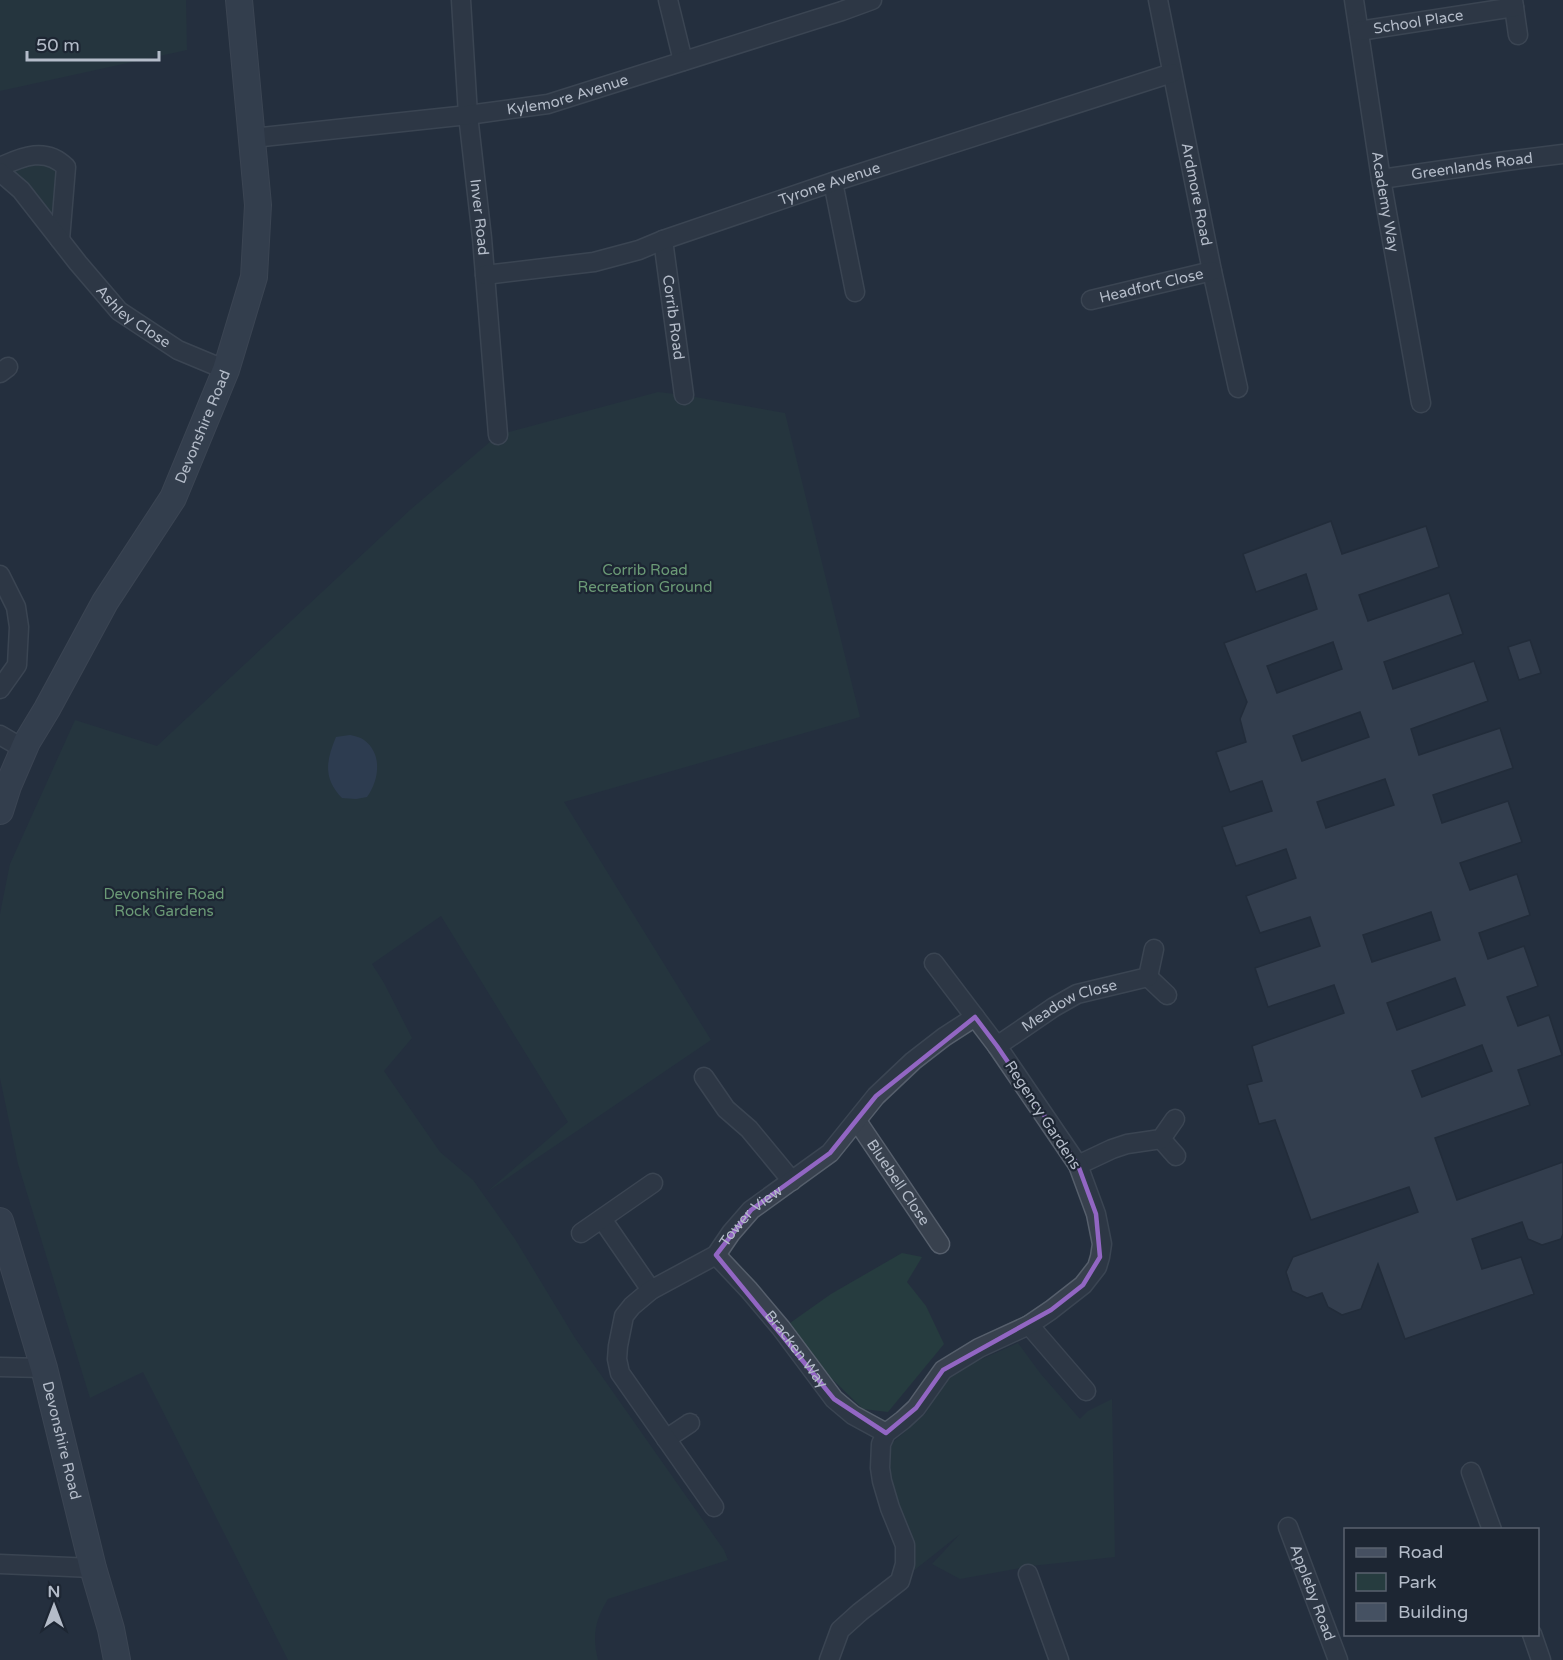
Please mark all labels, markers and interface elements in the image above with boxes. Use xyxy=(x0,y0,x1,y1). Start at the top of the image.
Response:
street label: School Place xyxy=(1372,6,1465,38)
scale bar xyxy=(27,24,159,62)
text: 50 m xyxy=(36,34,80,56)
street label: Kylemore Avenue xyxy=(506,70,630,119)
street label: Ardmore Road xyxy=(1178,141,1216,247)
street label: Greenlands Road xyxy=(1410,149,1534,184)
street label: Academy Way xyxy=(1368,150,1403,253)
street label: Tyrone Avenue xyxy=(776,158,882,209)
street label: Inver Road xyxy=(466,178,492,256)
street label: Headfort Close xyxy=(1097,264,1205,307)
street label: Corrib Road xyxy=(659,274,688,361)
street label: Ashley Close xyxy=(92,282,174,352)
street label: Devonshire Road xyxy=(171,367,234,486)
park label: Corrib Road Recreation Ground xyxy=(578,561,712,596)
park label: Devonshire Road Rock Gardens xyxy=(103,885,225,920)
street label: Meadow Close xyxy=(1018,976,1119,1036)
street label: Regency Gardens xyxy=(1001,1057,1085,1173)
street label: Bluebell Close xyxy=(863,1136,934,1229)
street label: Tower View xyxy=(715,1181,786,1250)
street label: Bracken Way xyxy=(761,1307,832,1392)
street label: Devonshire Road xyxy=(39,1379,85,1501)
legend xyxy=(1344,1528,1539,1636)
text: Road xyxy=(1398,1541,1443,1563)
street label: Appleby Road xyxy=(1286,1542,1339,1643)
text: Park xyxy=(1398,1571,1437,1593)
north arrow xyxy=(24,1576,84,1636)
text: N xyxy=(48,1582,60,1602)
text: Building xyxy=(1398,1601,1468,1623)

